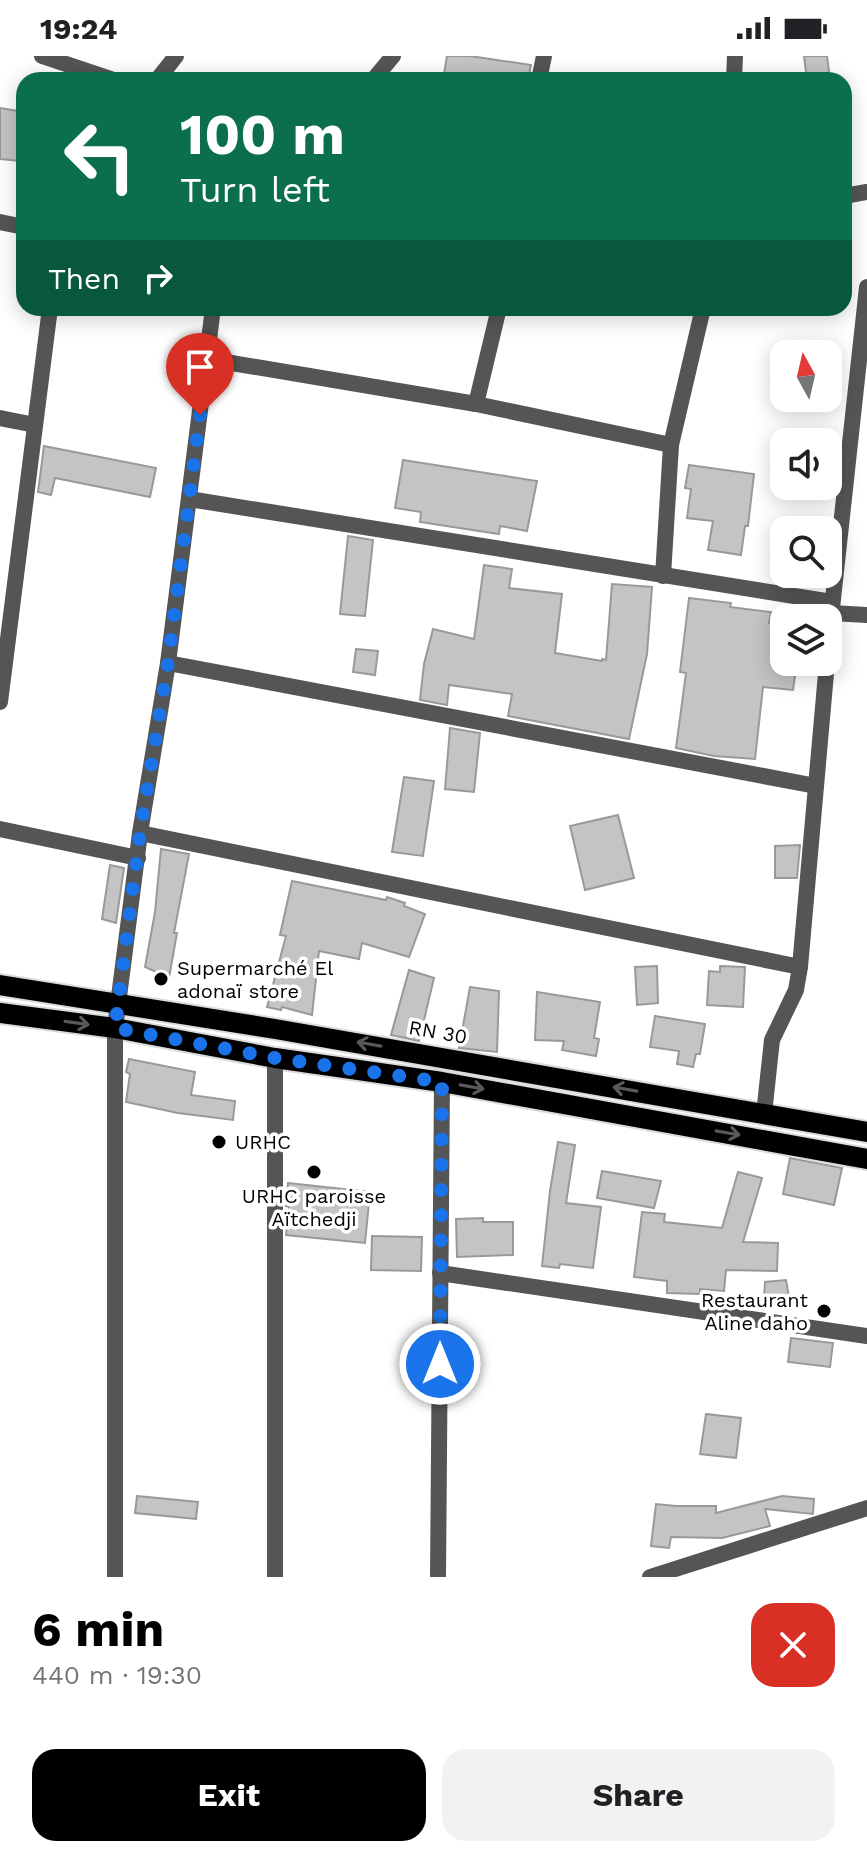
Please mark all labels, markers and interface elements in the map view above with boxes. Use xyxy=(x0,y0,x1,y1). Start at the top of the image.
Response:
text: 19:24 xyxy=(40,11,117,46)
text: 100 m xyxy=(180,102,345,168)
icon: left xyxy=(48,104,152,208)
text: Turn left xyxy=(180,169,330,211)
icon: right xyxy=(136,256,180,300)
text: Then xyxy=(48,261,120,296)
pin xyxy=(166,333,234,415)
north arrow xyxy=(770,340,842,412)
map controls xyxy=(770,340,842,676)
icon: arrive xyxy=(178,345,222,389)
button: sound xyxy=(770,428,842,500)
button: search xyxy=(770,516,842,588)
button: layers xyxy=(770,604,842,676)
place label: Supermarché El adonaï store xyxy=(177,956,333,1003)
marker: Supermarché El adonaï store xyxy=(152,970,170,988)
street label: RN 30 xyxy=(407,1015,469,1049)
one-way arrow xyxy=(64,1016,89,1031)
one-way arrow xyxy=(356,1036,382,1051)
one-way arrow xyxy=(459,1080,484,1095)
one-way arrow xyxy=(612,1081,638,1096)
one-way arrow xyxy=(715,1126,740,1141)
place label: URHC xyxy=(235,1130,291,1154)
marker: URHC xyxy=(210,1133,228,1151)
marker: URHC paroisse Aïtchedji xyxy=(305,1163,323,1181)
place label: URHC paroisse Aïtchedji xyxy=(242,1184,386,1231)
place label: Restaurant Aline daho xyxy=(701,1288,809,1335)
marker: Restaurant Aline daho xyxy=(815,1302,833,1320)
position arrow xyxy=(398,1322,482,1406)
text: 6 min xyxy=(32,1601,164,1658)
button: close xyxy=(751,1603,835,1687)
text: 440 m · 19:30 xyxy=(32,1660,202,1690)
button: Exit xyxy=(32,1749,426,1841)
button: Share xyxy=(442,1749,835,1841)

